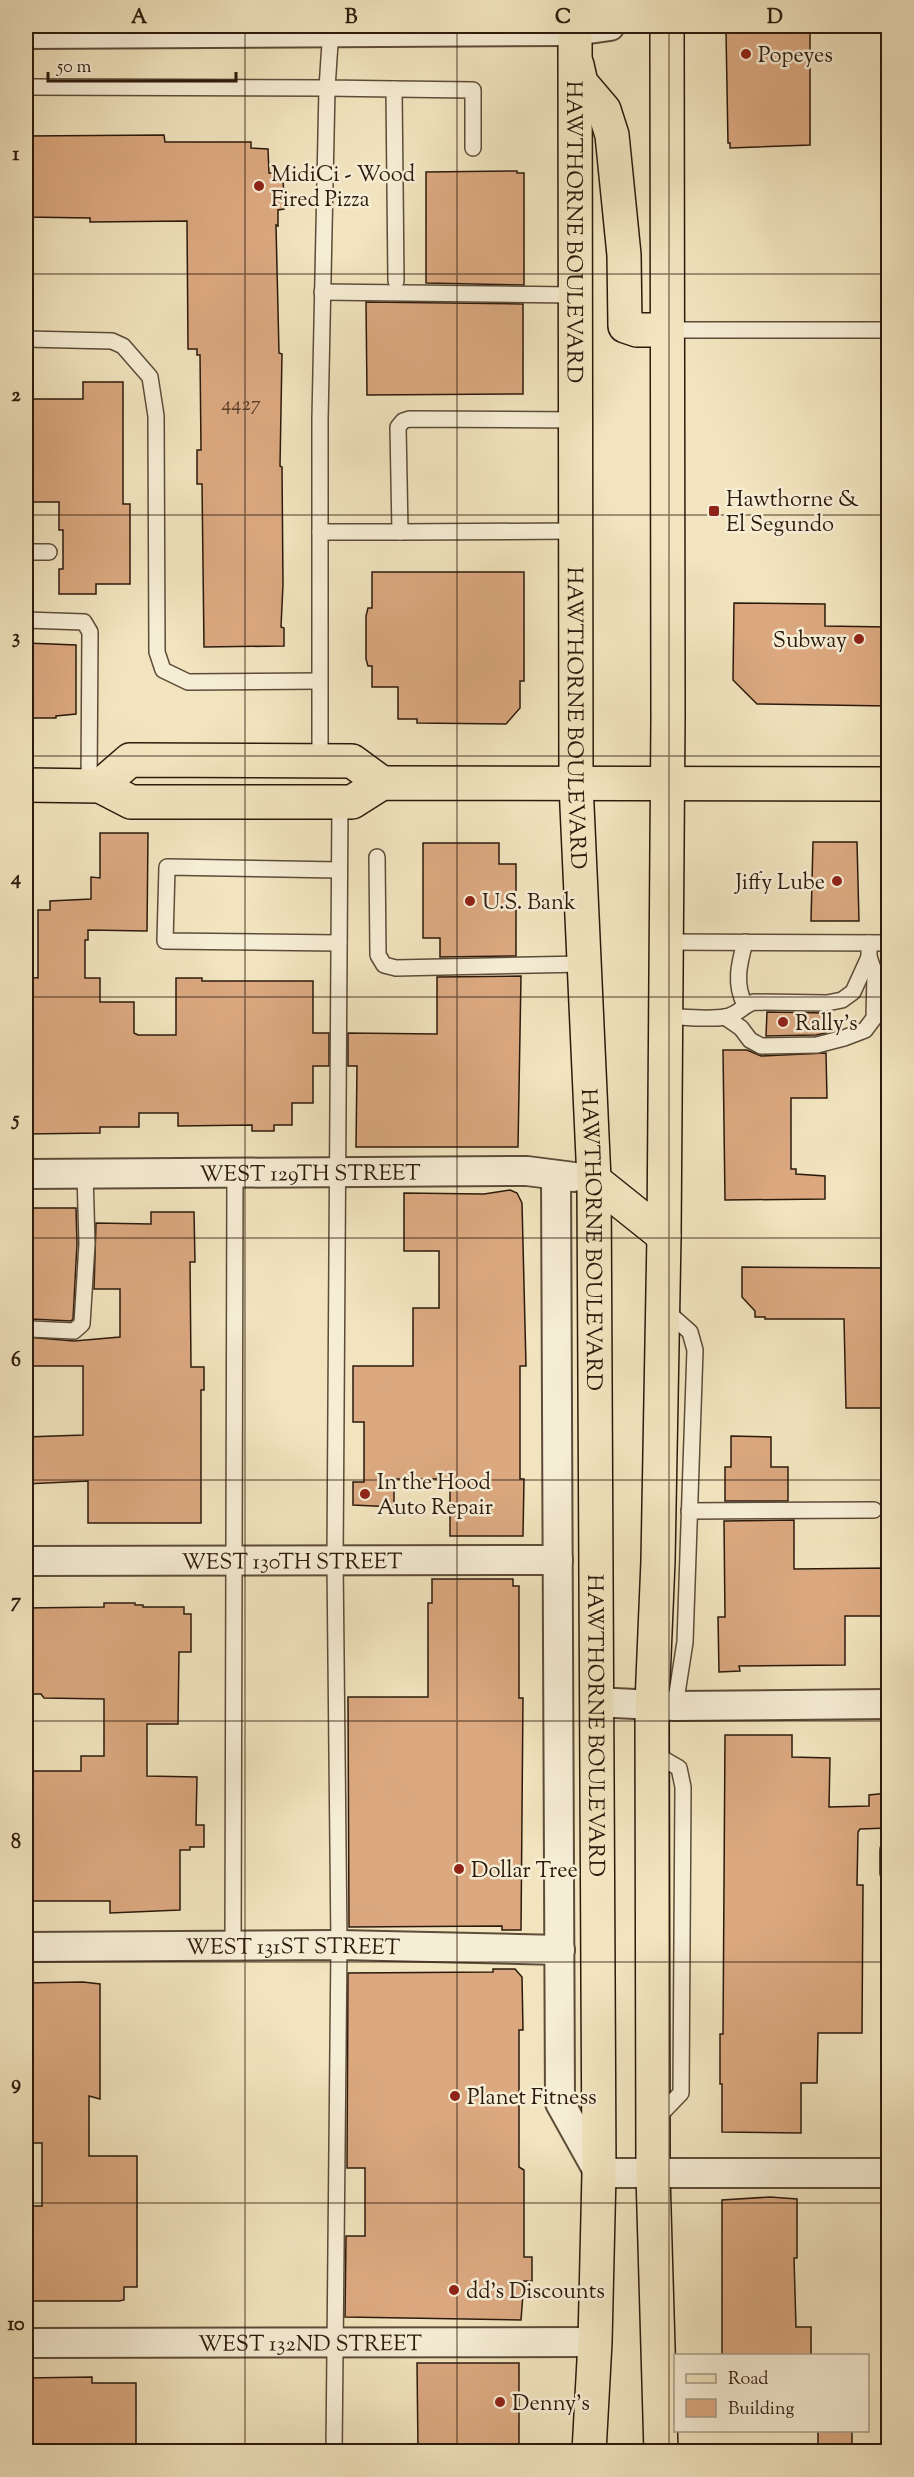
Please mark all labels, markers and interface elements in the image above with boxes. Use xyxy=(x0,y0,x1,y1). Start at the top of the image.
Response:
text: A xyxy=(131,4,148,33)
text: B xyxy=(345,4,358,33)
text: C xyxy=(555,4,571,33)
text: D xyxy=(767,4,783,33)
place label: Popeyes xyxy=(758,41,833,73)
scale bar xyxy=(48,45,236,83)
marker: Popeyes xyxy=(739,47,753,61)
text: 50 m xyxy=(56,55,92,81)
street label: HAWTHORNE BOULEVARD xyxy=(556,81,588,383)
text: 1 xyxy=(13,141,20,170)
place label: MidiCi - Wood Fired Pizza xyxy=(271,160,415,217)
marker: MidiCi - Wood Fired Pizza xyxy=(252,179,266,193)
text: 2 xyxy=(11,382,21,411)
house number: 4427 xyxy=(221,391,261,420)
place label: Hawthorne & El Segundo xyxy=(726,485,859,542)
marker: Hawthorne & El Segundo xyxy=(707,504,721,518)
street label: HAWTHORNE BOULEVARD xyxy=(557,567,593,870)
text: 3 xyxy=(12,624,20,653)
place label: Subway xyxy=(773,626,847,658)
marker: Subway xyxy=(852,632,866,646)
text: 4 xyxy=(10,865,21,894)
place label: Jiffy Lube xyxy=(734,868,825,900)
marker: Jiffy Lube xyxy=(830,874,844,888)
place label: U.S. Bank xyxy=(482,888,576,920)
marker: U.S. Bank xyxy=(463,894,477,908)
place label: Rally's xyxy=(795,1009,858,1041)
marker: Rally's xyxy=(776,1015,790,1029)
street label: HAWTHORNE BOULEVARD xyxy=(571,1088,608,1391)
text: 5 xyxy=(11,1106,20,1135)
street label: WEST 129TH STREET xyxy=(199,1159,421,1192)
text: 6 xyxy=(11,1347,21,1376)
place label: In the Hood Auto Repair xyxy=(377,1468,493,1525)
marker: In the Hood Auto Repair xyxy=(358,1487,372,1501)
street label: WEST 130TH STREET xyxy=(182,1547,403,1580)
street label: HAWTHORNE BOULEVARD xyxy=(577,1574,611,1877)
text: 7 xyxy=(11,1588,22,1617)
text: 8 xyxy=(11,1829,21,1858)
place label: Dollar Tree xyxy=(471,1856,578,1888)
marker: Dollar Tree xyxy=(452,1862,466,1876)
street label: WEST 131ST STREET xyxy=(186,1932,401,1965)
text: 9 xyxy=(11,2070,21,2099)
place label: Planet Fitness xyxy=(467,2083,597,2115)
marker: Planet Fitness xyxy=(448,2089,462,2103)
place label: dd's Discounts xyxy=(466,2277,605,2309)
marker: dd's Discounts xyxy=(447,2283,461,2297)
text: 10 xyxy=(7,2311,25,2340)
street label: WEST 132ND STREET xyxy=(198,2329,422,2362)
legend xyxy=(674,2354,869,2432)
text: Road xyxy=(728,2367,768,2393)
place label: Denny's xyxy=(512,2389,590,2421)
marker: Denny's xyxy=(493,2395,507,2409)
text: Building xyxy=(728,2397,794,2423)

